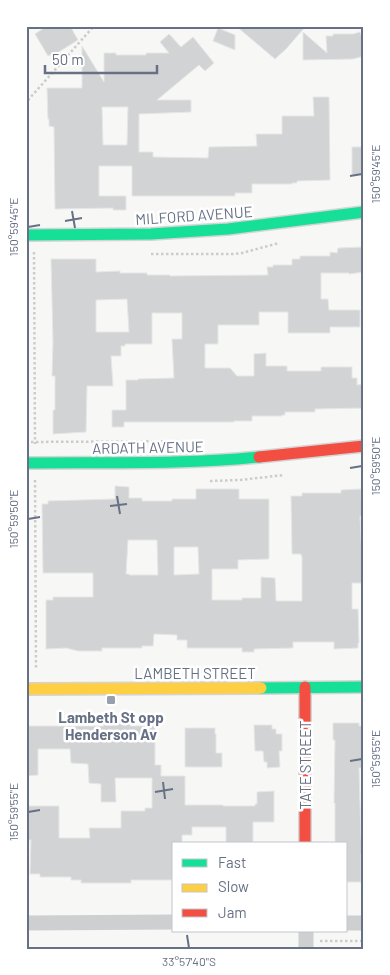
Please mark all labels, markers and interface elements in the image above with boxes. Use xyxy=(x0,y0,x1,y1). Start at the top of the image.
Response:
scale bar xyxy=(45,42,158,74)
text: 50 m xyxy=(52,50,84,68)
text: 150°59'45"E xyxy=(368,145,382,203)
text: 150°59'45"E xyxy=(6,198,20,256)
street label: MILFORD AVENUE xyxy=(135,202,253,228)
text: 150°59'50"E xyxy=(368,436,382,496)
street label: ARDATH AVENUE xyxy=(92,437,204,457)
text: 150°59'50"E xyxy=(6,489,20,549)
street label: LAMBETH STREET xyxy=(134,664,256,682)
marker: Lambeth St opp Henderson Av xyxy=(105,694,117,706)
place label: Lambeth St opp Henderson Av xyxy=(58,708,164,743)
street label: TATE STREET xyxy=(296,720,314,810)
text: 150°59'55"E xyxy=(368,730,382,788)
text: 150°59'55"E xyxy=(6,783,20,841)
legend xyxy=(172,842,348,932)
text: Fast xyxy=(218,853,246,871)
text: Slow xyxy=(218,877,249,895)
text: Jam xyxy=(218,903,247,921)
text: 33°57'40"S xyxy=(162,954,216,968)

